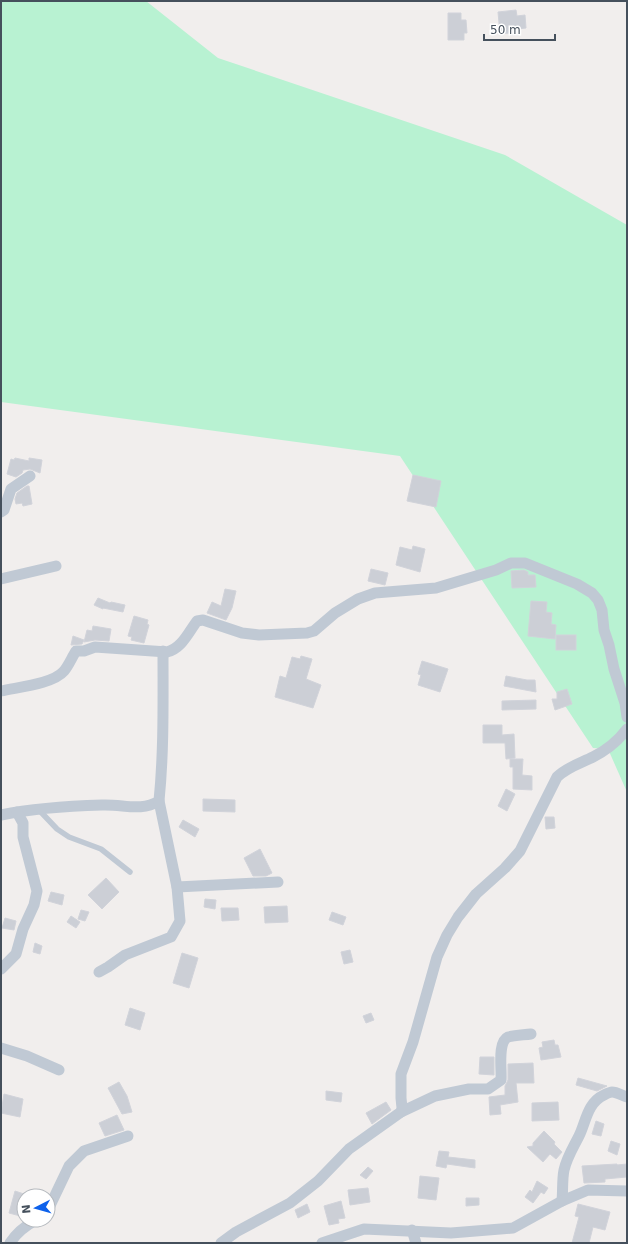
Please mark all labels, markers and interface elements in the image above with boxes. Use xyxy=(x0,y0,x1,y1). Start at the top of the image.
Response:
scale bar xyxy=(484,16,555,42)
text: 50 m xyxy=(490,23,521,37)
north arrow xyxy=(16,1188,56,1228)
text: N xyxy=(20,1204,33,1214)

